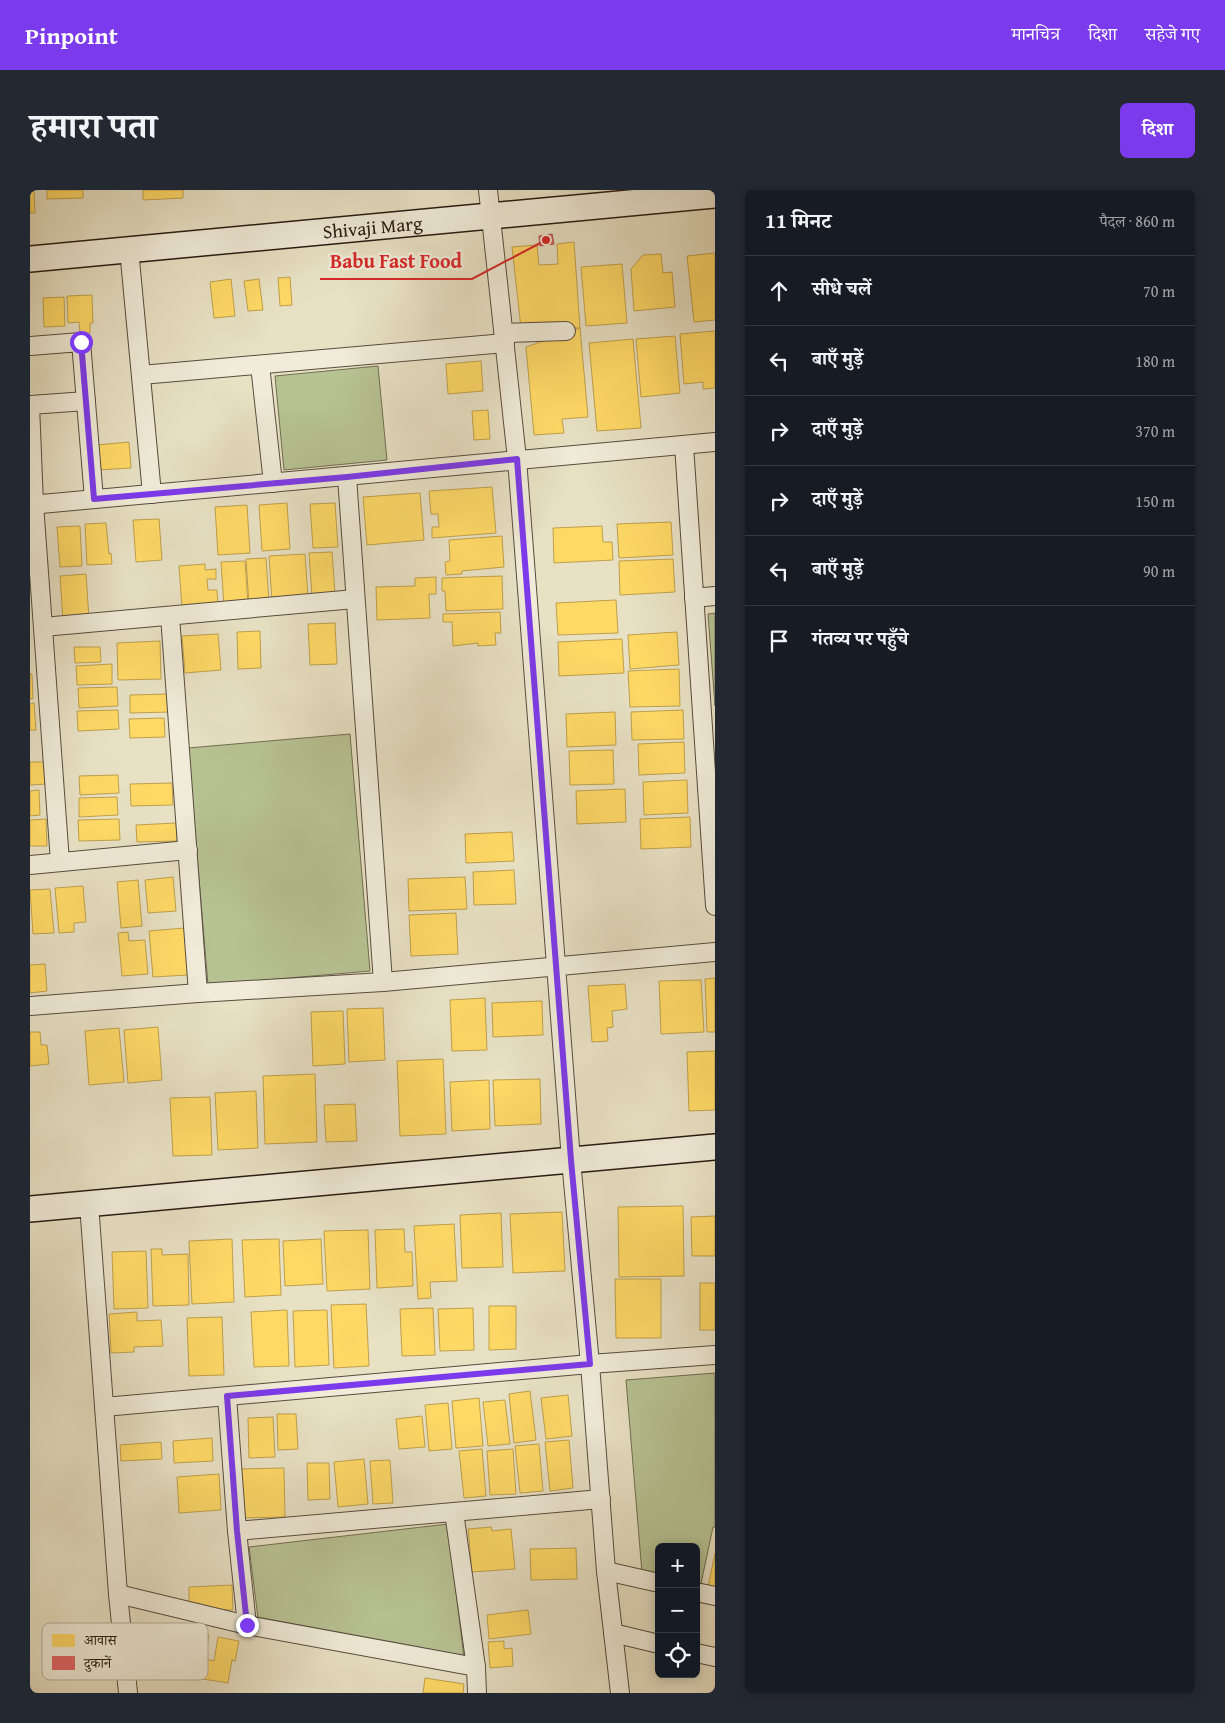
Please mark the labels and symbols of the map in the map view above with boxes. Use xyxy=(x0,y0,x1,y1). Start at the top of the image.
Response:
street label: Shivaji Marg xyxy=(321,208,424,246)
callout: Babu Fast Food xyxy=(320,244,472,279)
text: Babu Fast Food xyxy=(330,246,463,275)
route start xyxy=(70,331,93,354)
route end xyxy=(236,1614,259,1637)
legend xyxy=(42,1623,208,1680)
text: आवास xyxy=(84,1630,118,1650)
text: दुकानें xyxy=(83,1653,112,1673)

